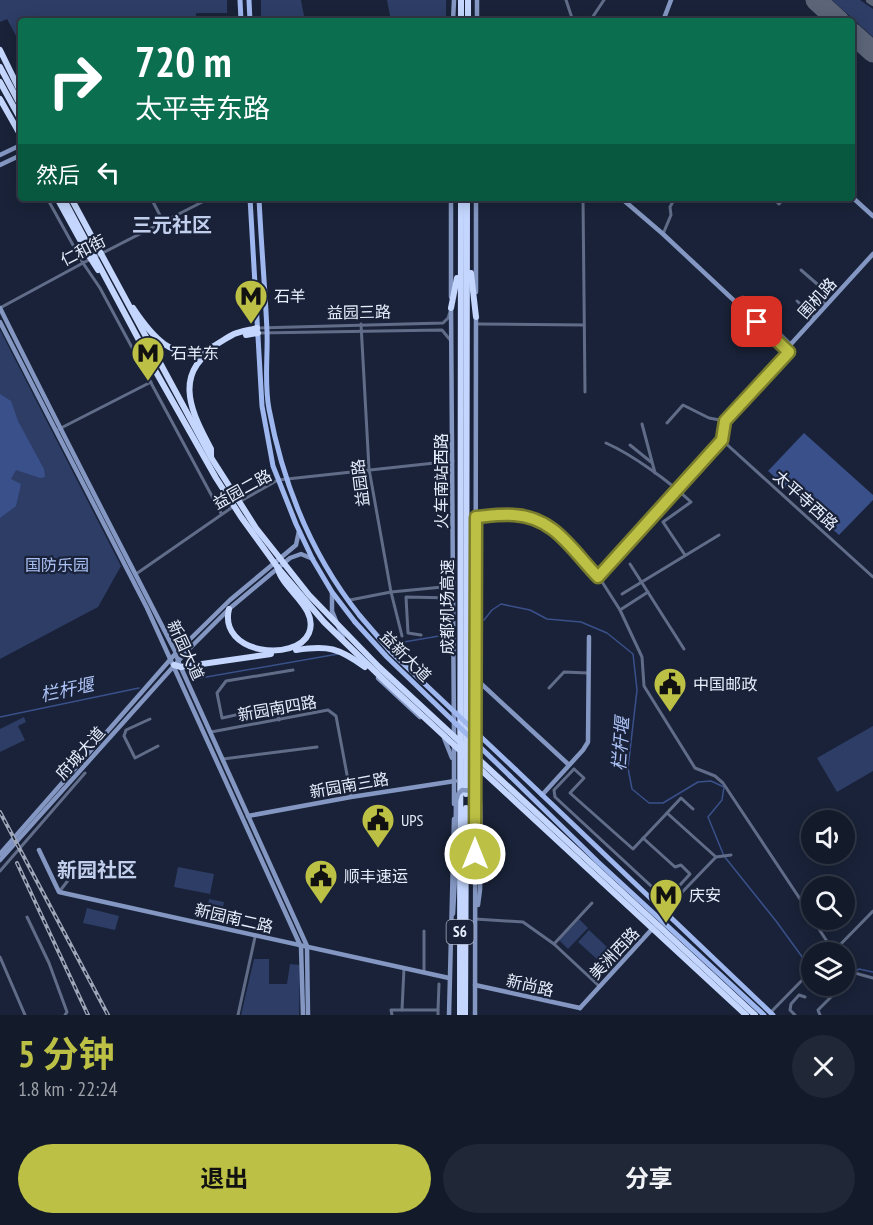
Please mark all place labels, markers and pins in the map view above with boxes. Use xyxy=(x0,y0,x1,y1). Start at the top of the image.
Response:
metro station icon: 石羊 xyxy=(233,278,269,325)
place label: 石羊 xyxy=(274,286,306,306)
pin xyxy=(731,296,782,347)
metro station icon: 石羊东 xyxy=(130,335,166,382)
place label: 石羊东 xyxy=(171,343,219,363)
public building icon: 中国邮政 xyxy=(652,666,688,713)
place label: 中国邮政 xyxy=(693,674,757,694)
public building icon: UPS xyxy=(360,802,396,849)
place label: UPS xyxy=(401,810,424,830)
public building icon: 顺丰速运 xyxy=(303,858,339,905)
place label: 顺丰速运 xyxy=(344,866,408,886)
metro station icon: 庆安 xyxy=(648,877,684,924)
place label: 庆安 xyxy=(689,885,721,905)

